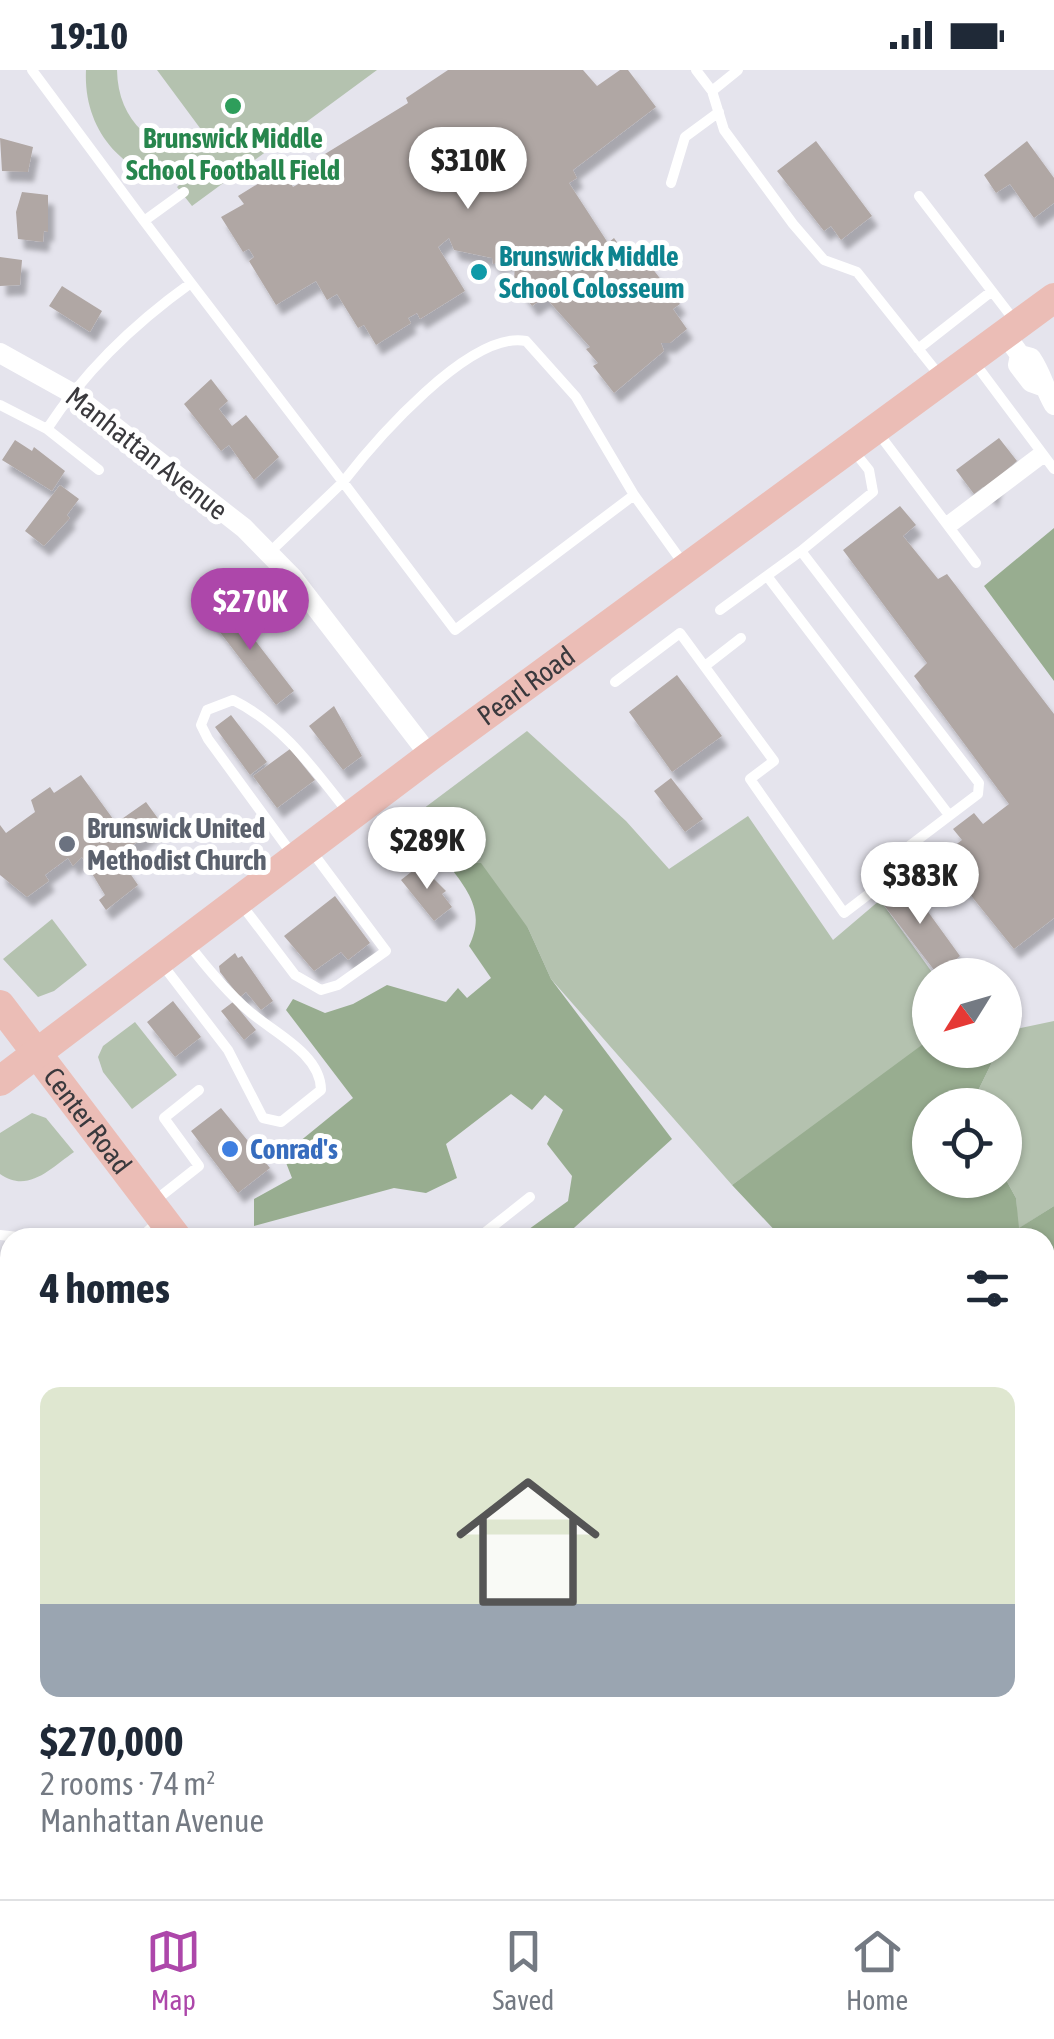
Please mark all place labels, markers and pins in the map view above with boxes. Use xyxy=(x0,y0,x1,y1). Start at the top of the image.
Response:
marker: Brunswick Middle School Football Field xyxy=(222,95,244,117)
place label: Brunswick Middle School Football Field xyxy=(126,122,340,186)
pin: $310K xyxy=(398,127,538,212)
place label: Brunswick Middle School Colosseum xyxy=(499,240,685,304)
marker: Brunswick Middle School Colosseum xyxy=(468,261,490,283)
pin: $270K xyxy=(180,568,320,653)
pin: $289K xyxy=(357,807,497,892)
place label: Brunswick United Methodist Church xyxy=(87,812,267,876)
marker: Brunswick United Methodist Church xyxy=(56,833,78,855)
pin: $383K xyxy=(850,842,990,927)
place label: Conrad's xyxy=(250,1133,338,1165)
marker: Conrad's xyxy=(219,1138,241,1160)

